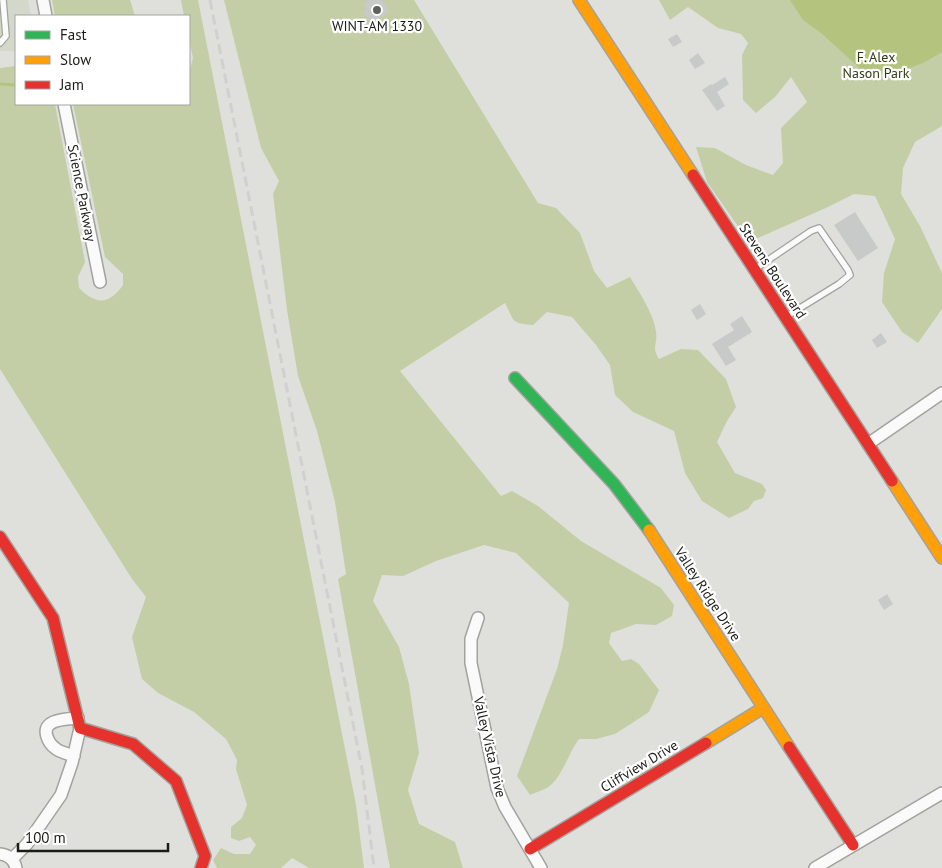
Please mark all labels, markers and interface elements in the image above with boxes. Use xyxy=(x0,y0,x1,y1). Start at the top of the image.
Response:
marker: WINT-AM 1330 xyxy=(371,4,383,16)
legend xyxy=(15,15,190,105)
place label: WINT-AM 1330 xyxy=(332,17,422,35)
text: Fast xyxy=(60,25,87,44)
park label: F. Alex Nason Park xyxy=(843,48,910,82)
text: Slow xyxy=(60,50,91,69)
text: Jam xyxy=(59,75,84,94)
street label: Science Parkway xyxy=(64,143,100,244)
street label: Stevens Boulevard xyxy=(736,220,810,322)
street label: Valley Ridge Drive xyxy=(670,543,745,644)
street label: Valley Vista Drive xyxy=(469,694,510,799)
street label: Cliffview Drive xyxy=(597,736,681,796)
scale bar xyxy=(18,820,168,852)
text: 100 m xyxy=(25,828,66,847)

